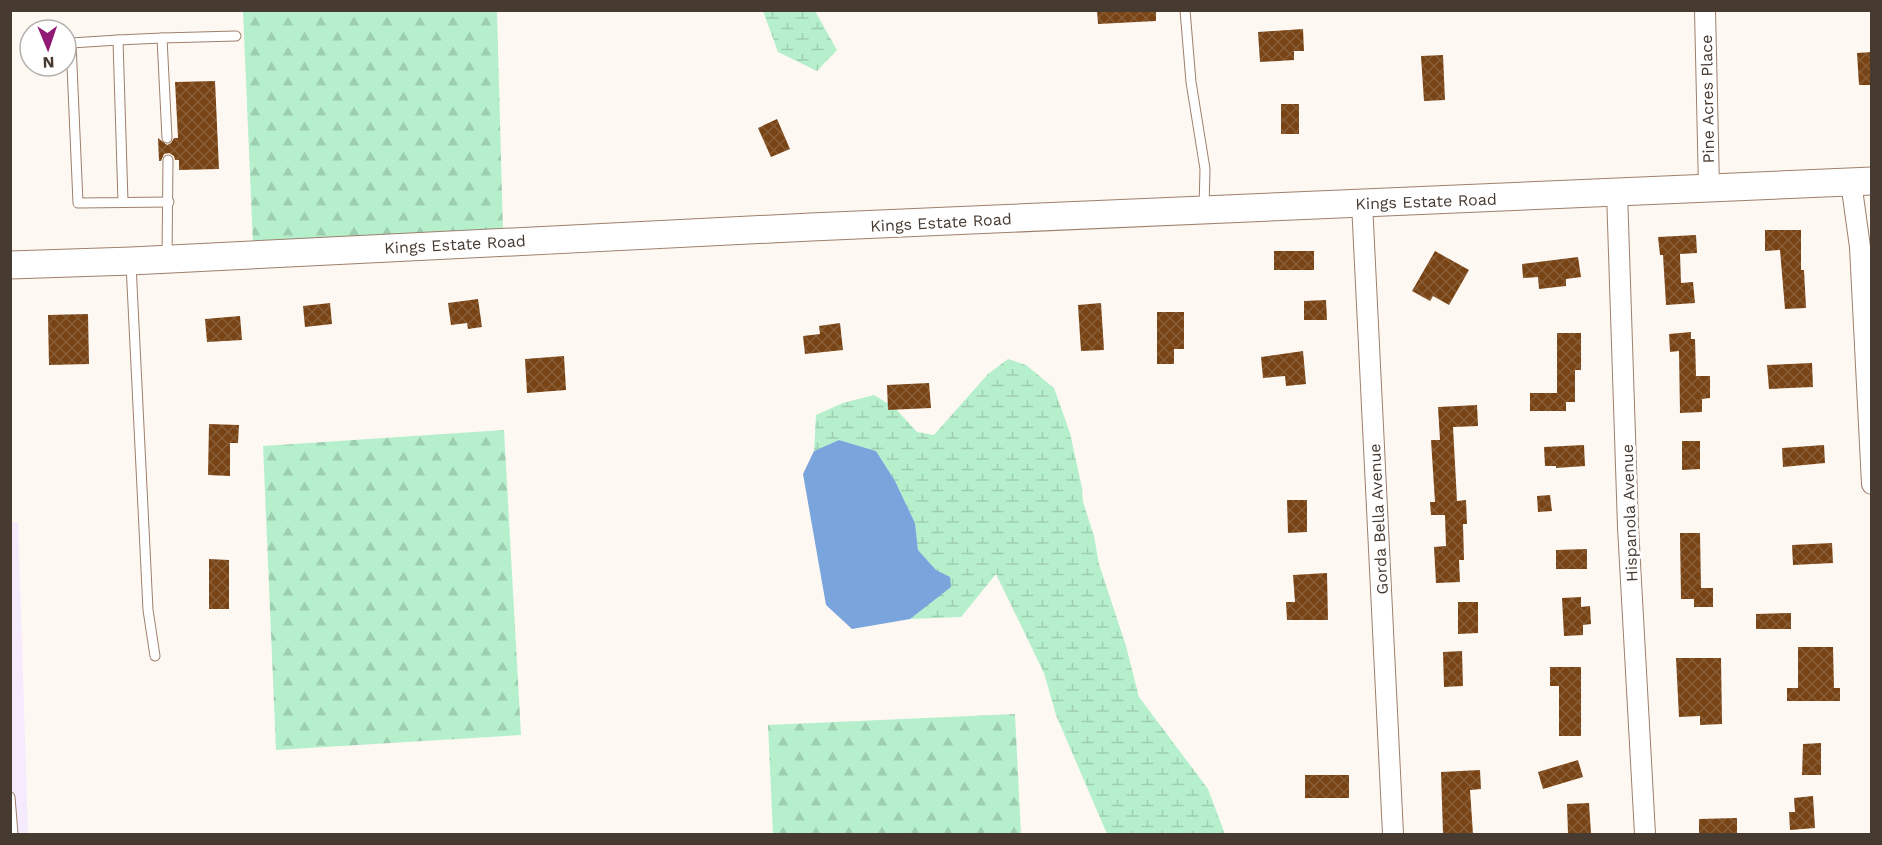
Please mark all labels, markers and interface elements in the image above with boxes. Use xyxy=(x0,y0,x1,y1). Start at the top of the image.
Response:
north arrow xyxy=(18,18,78,78)
street label: Pine Acres Place xyxy=(1697,35,1718,163)
text: N xyxy=(42,53,55,72)
street label: Kings Estate Road xyxy=(1355,190,1497,213)
street label: Kings Estate Road xyxy=(870,209,1012,236)
street label: Kings Estate Road xyxy=(384,231,526,258)
street label: Gorda Bella Avenue xyxy=(1365,443,1392,595)
street label: Hispanola Avenue xyxy=(1618,444,1641,582)

